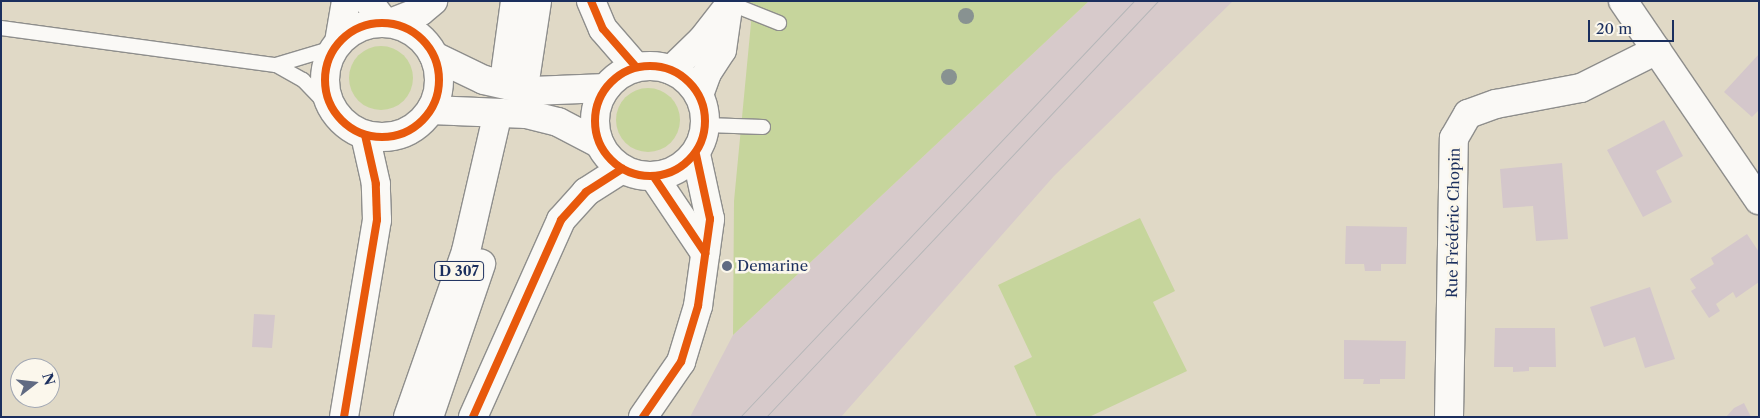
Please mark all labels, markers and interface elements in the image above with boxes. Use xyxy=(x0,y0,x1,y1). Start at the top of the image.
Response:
scale bar xyxy=(1590,10,1676,42)
text: 20 m xyxy=(1596,19,1632,38)
street label: Rue Frédéric Chopin xyxy=(1443,148,1463,298)
place label: Demarine xyxy=(737,257,808,275)
road number: D 307 xyxy=(434,260,484,282)
marker: Demarine xyxy=(721,260,733,272)
north arrow xyxy=(10,358,60,408)
text: N xyxy=(38,371,59,387)

